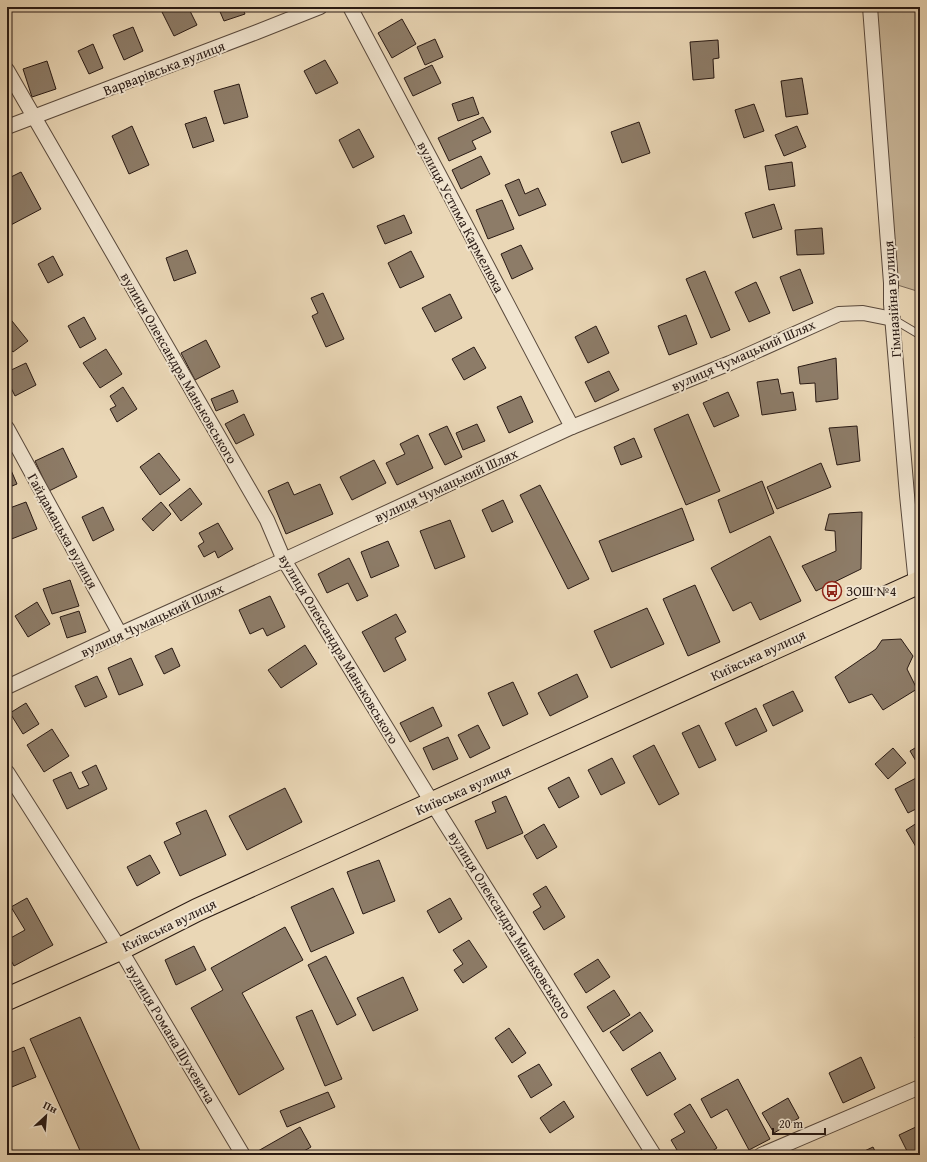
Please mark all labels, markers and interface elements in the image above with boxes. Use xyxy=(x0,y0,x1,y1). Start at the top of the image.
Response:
street label: Варварівська вулиця xyxy=(100,36,228,100)
street label: вулиця Устима Кармелюка xyxy=(413,138,510,297)
street label: Гімназійна вулиця xyxy=(878,240,906,358)
street label: вулиця Олександра Маньковського xyxy=(116,269,242,467)
street label: вулиця Чумацький Шлях xyxy=(668,314,819,396)
street label: вулиця Чумацький Шлях xyxy=(371,443,522,527)
street label: Гайдамацька вулиця xyxy=(23,470,103,592)
street label: вулиця Олександра Маньковського xyxy=(274,550,404,748)
street label: вулиця Чумацький Шлях xyxy=(77,578,228,662)
bus stop icon: ЗОШ №4 xyxy=(821,580,843,602)
place label: ЗОШ №4 xyxy=(846,581,897,601)
street label: Київська вулиця xyxy=(707,624,809,686)
street label: Київська вулиця xyxy=(412,760,514,820)
street label: вулиця Олександра Маньковського xyxy=(444,827,576,1023)
street label: Київська вулиця xyxy=(118,893,220,957)
street label: вулиця Романа Шухевича xyxy=(121,961,221,1108)
north arrow xyxy=(26,1096,66,1136)
text: Пн xyxy=(41,1097,60,1117)
scale bar xyxy=(773,1110,825,1136)
text: 20 m xyxy=(779,1115,803,1132)

